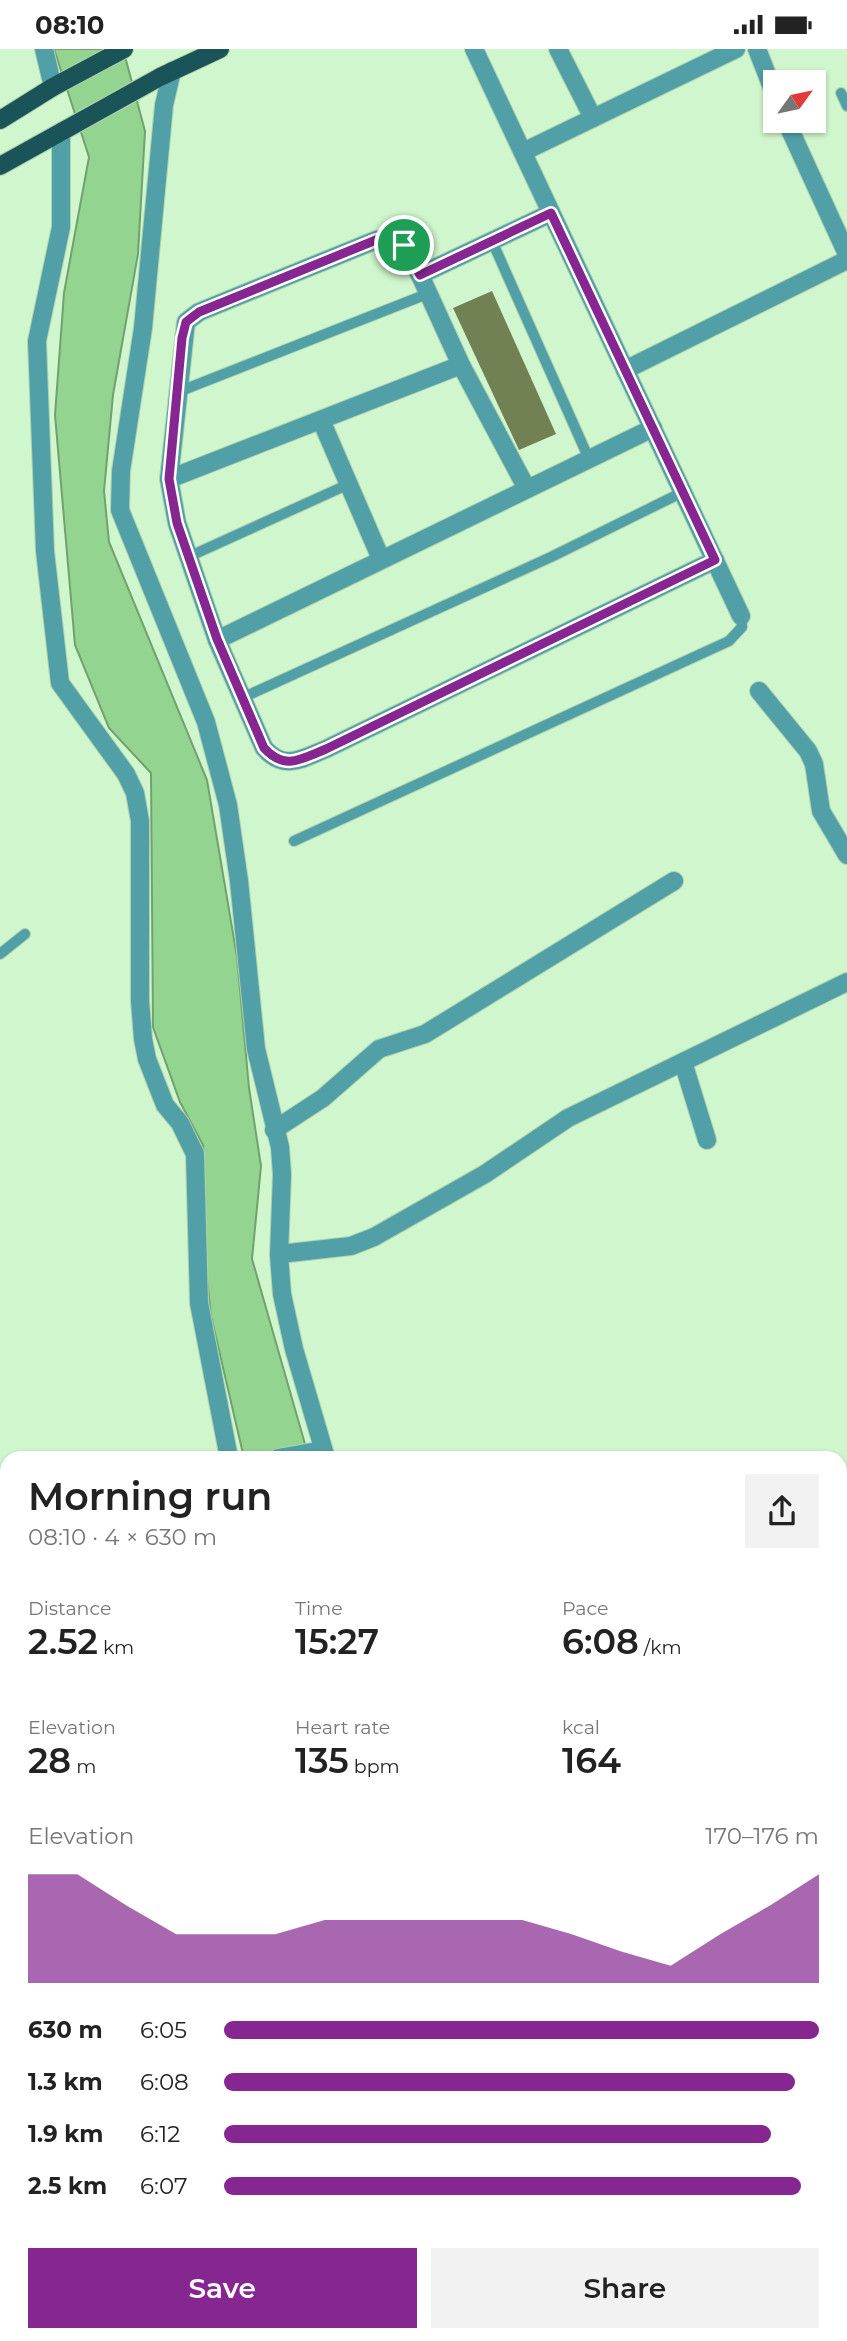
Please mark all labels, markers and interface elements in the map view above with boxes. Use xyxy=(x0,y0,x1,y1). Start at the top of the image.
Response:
text: 08:10 xyxy=(35,9,104,41)
north arrow xyxy=(763,70,826,133)
map controls xyxy=(763,70,826,133)
pin xyxy=(374,215,434,275)
icon: arrive xyxy=(385,226,423,264)
text: Morning run xyxy=(28,1473,272,1520)
button: share xyxy=(745,1474,819,1548)
text: 08:10 · 4 × 630 m xyxy=(28,1523,217,1551)
text: Distance xyxy=(28,1597,111,1620)
text: Time xyxy=(295,1597,343,1620)
text: Pace xyxy=(562,1597,609,1620)
text: 2.52 xyxy=(28,1620,98,1663)
text: 15:27 xyxy=(295,1620,379,1663)
text: 6:08 xyxy=(562,1620,639,1663)
text: km xyxy=(98,1636,134,1659)
text: /km xyxy=(639,1636,682,1659)
text: Elevation xyxy=(28,1716,116,1739)
text: Heart rate xyxy=(295,1716,390,1739)
text: kcal xyxy=(562,1716,600,1739)
text: 28 xyxy=(28,1739,71,1782)
text: 135 xyxy=(295,1739,349,1782)
text: 164 xyxy=(562,1739,621,1782)
text: m xyxy=(71,1755,96,1778)
text: bpm xyxy=(349,1755,400,1778)
text: Elevation xyxy=(28,1822,134,1850)
text: 170–176 m xyxy=(705,1822,819,1850)
text: 630 m xyxy=(28,2016,103,2044)
text: 6:05 xyxy=(140,2016,187,2044)
text: 1.3 km xyxy=(28,2068,103,2096)
text: 6:08 xyxy=(140,2068,189,2096)
text: 1.9 km xyxy=(28,2120,103,2148)
text: 6:12 xyxy=(140,2120,180,2148)
text: 2.5 km xyxy=(28,2172,107,2200)
text: 6:07 xyxy=(140,2172,187,2200)
button: Save xyxy=(28,2248,417,2328)
button: Share xyxy=(431,2248,819,2328)

